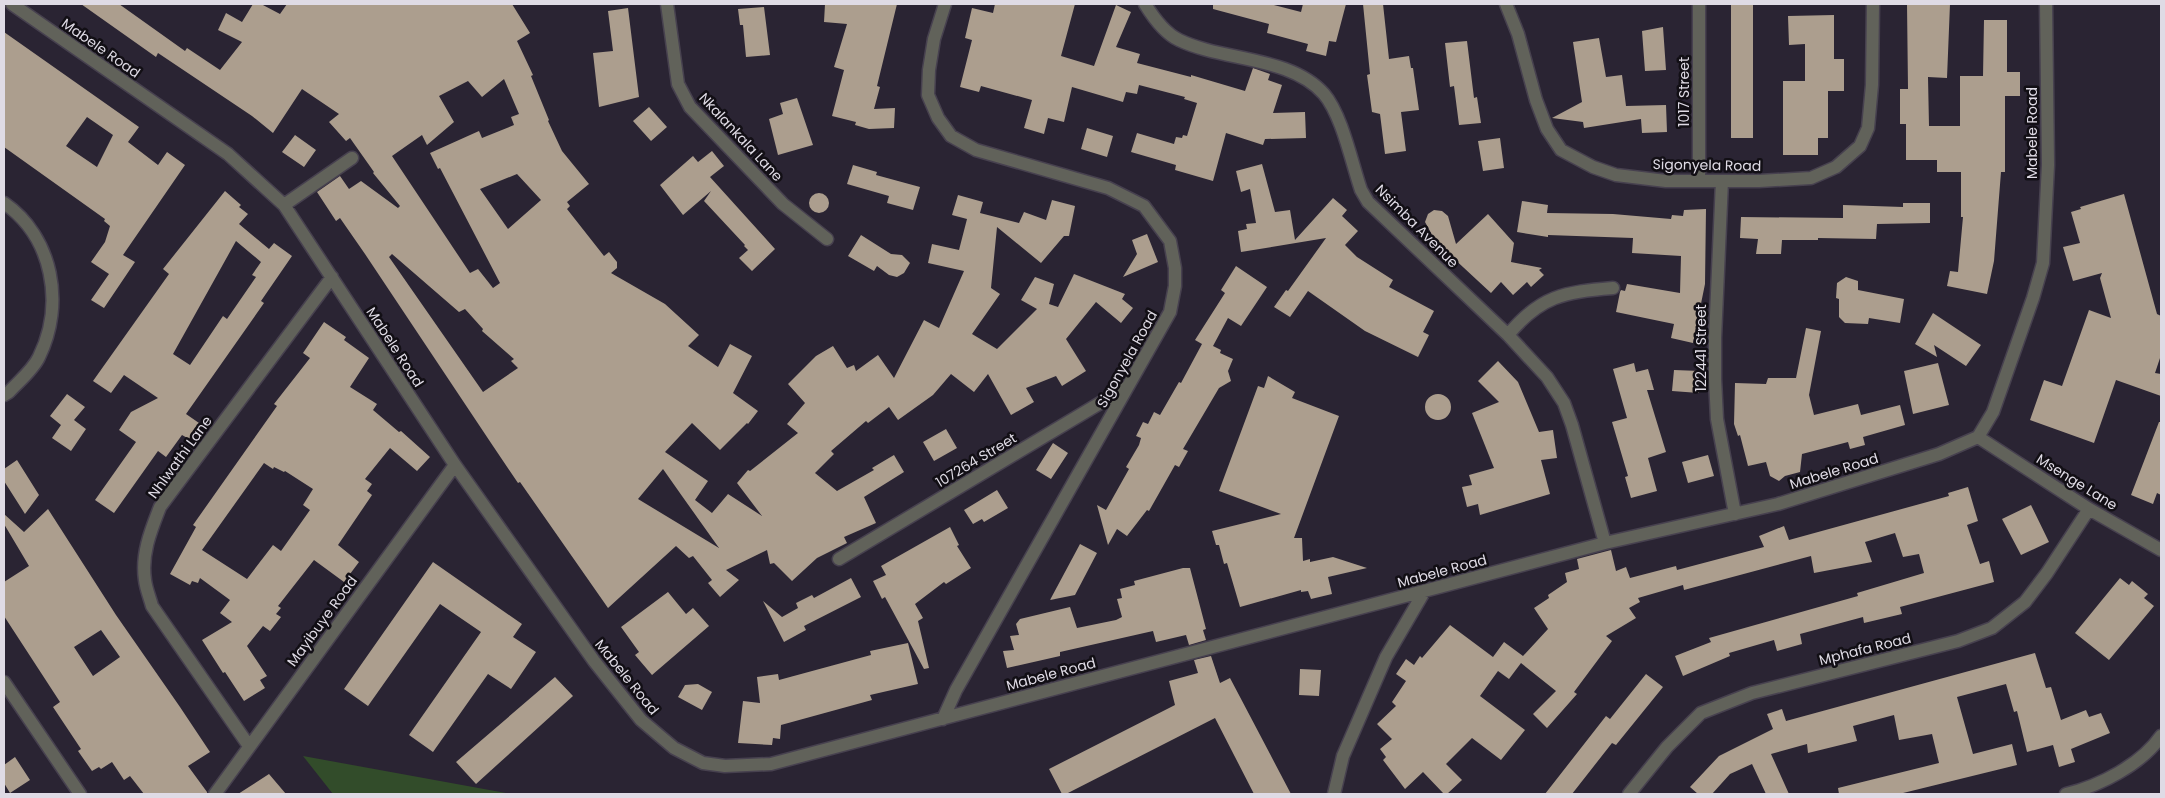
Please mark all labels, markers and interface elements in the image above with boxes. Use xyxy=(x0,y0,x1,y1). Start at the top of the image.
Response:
street label: Mabele Road xyxy=(58,13,144,83)
street label: 1017 Street xyxy=(1674,57,1694,127)
street label: Mabele Road xyxy=(2022,87,2042,179)
street label: Nkalankala Lane xyxy=(695,88,788,186)
street label: Sigonyela Road xyxy=(1653,154,1761,176)
street label: Nsimba Avenue xyxy=(1371,180,1463,272)
street label: Mabele Road xyxy=(362,303,428,391)
street label: 122441 Street xyxy=(1691,304,1711,392)
street label: Sigonyela Road xyxy=(1092,307,1162,411)
street label: Nhlwathi Lane xyxy=(143,411,217,502)
street label: 107264 Street xyxy=(932,428,1020,492)
street label: Mabele Road xyxy=(1787,448,1881,494)
street label: Msenge Lane xyxy=(2033,449,2122,515)
street label: Mabele Road xyxy=(1395,549,1489,593)
street label: Mayibuye Road xyxy=(282,571,362,671)
street label: Mphafa Road xyxy=(1817,628,1913,670)
street label: Mabele Road xyxy=(590,635,664,719)
street label: Mabele Road xyxy=(1004,652,1098,696)

